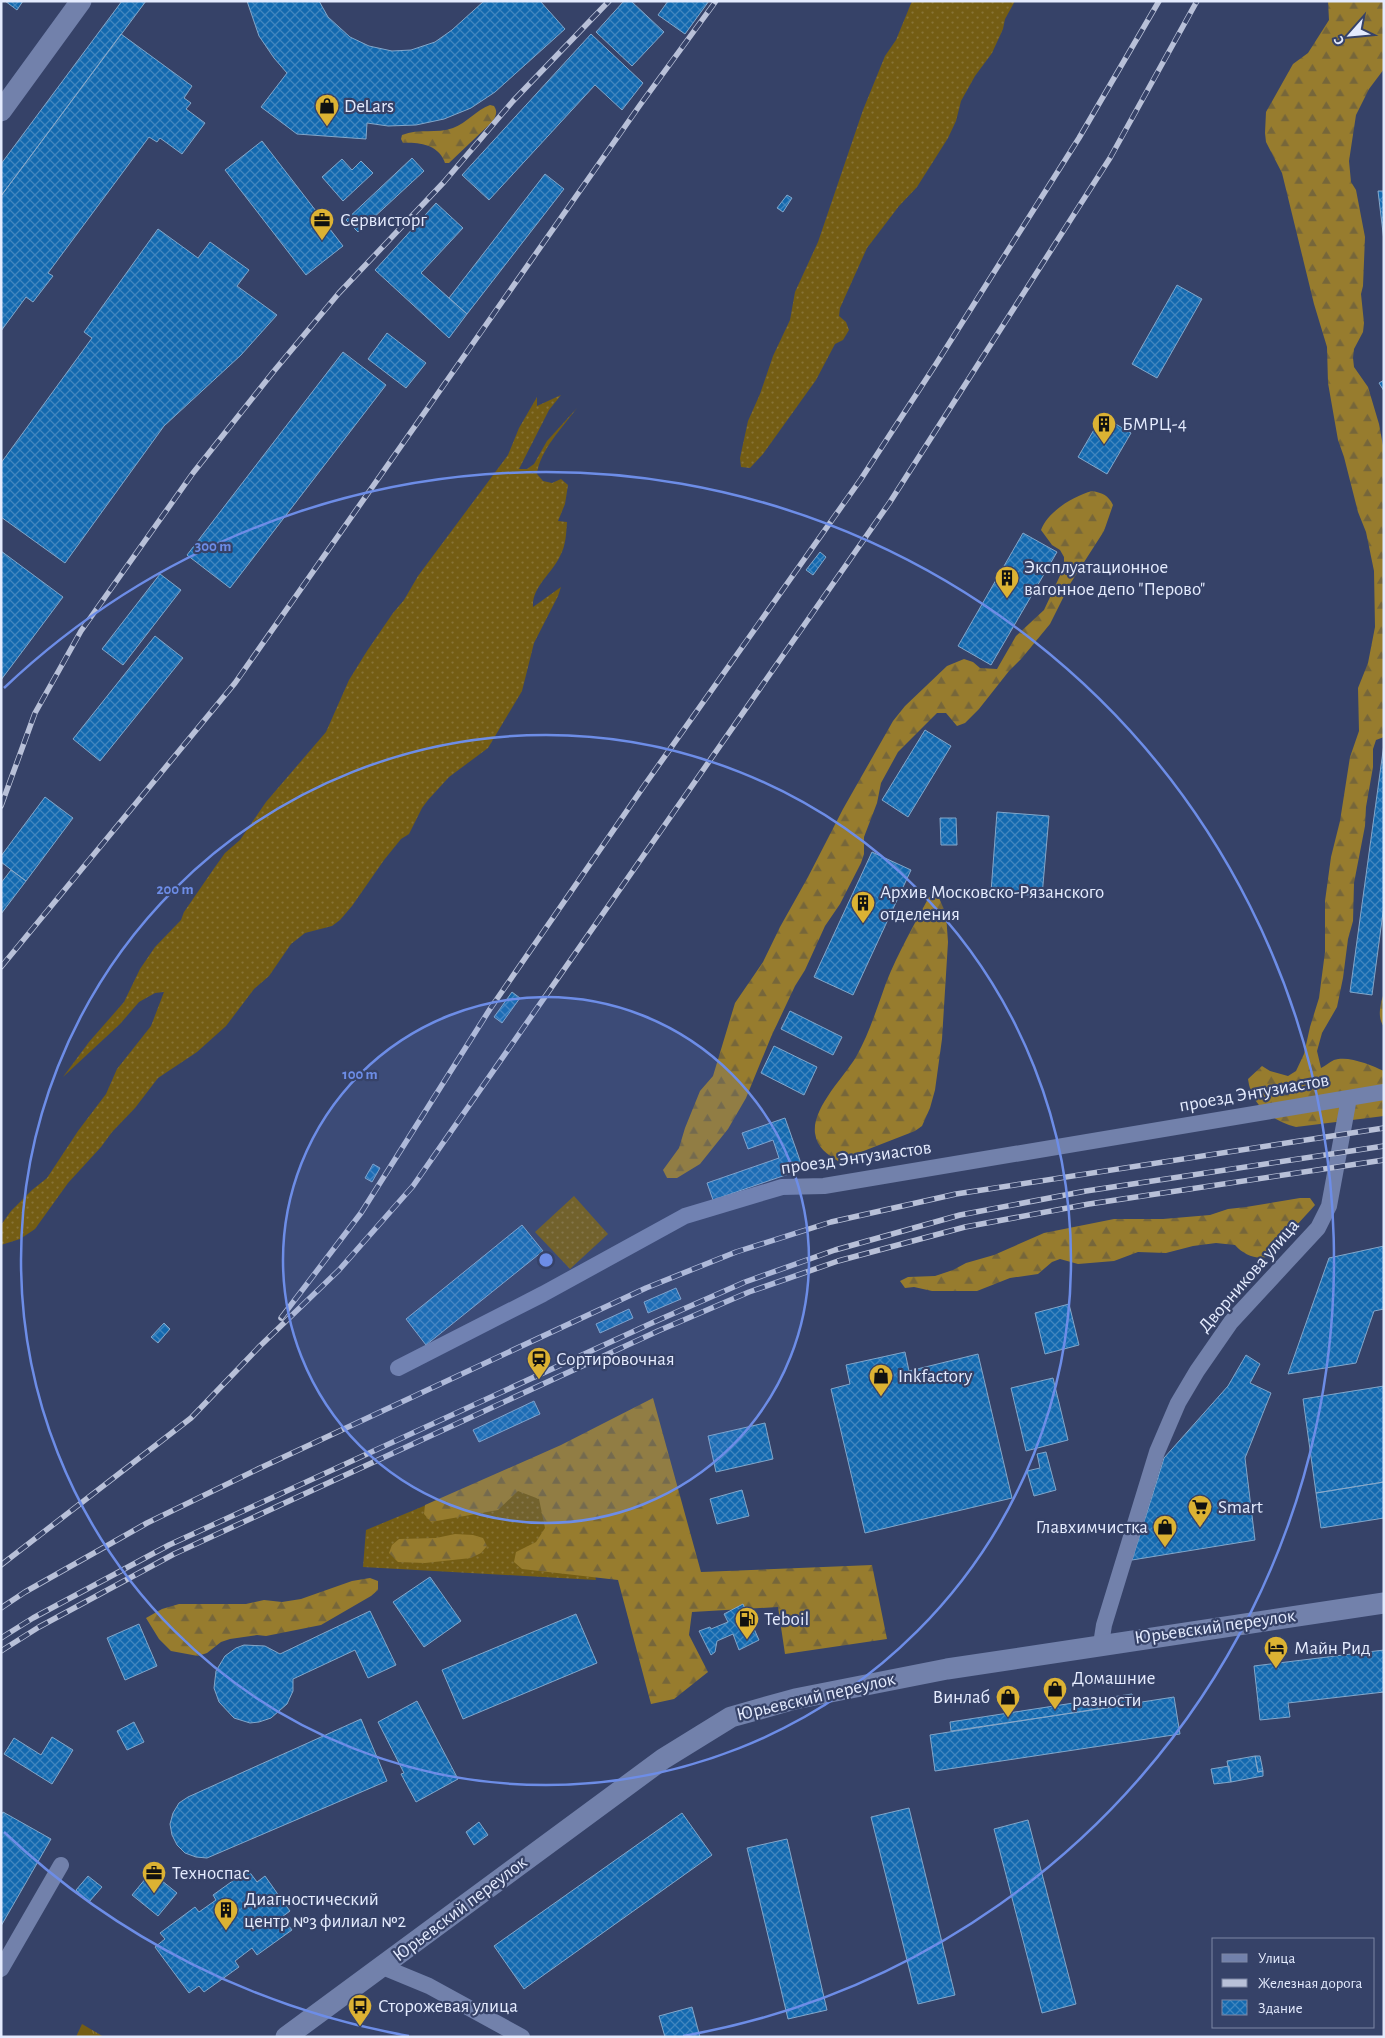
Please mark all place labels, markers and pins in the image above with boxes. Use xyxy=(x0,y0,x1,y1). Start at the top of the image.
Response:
shop icon: DeLars xyxy=(314,93,340,127)
place label: DeLars xyxy=(344,97,394,116)
office icon: Сервисторг xyxy=(309,207,335,241)
place label: Сервисторг xyxy=(340,211,427,230)
building icon: БМРЦ-4 xyxy=(1091,411,1117,445)
place label: БМРЦ-4 xyxy=(1122,415,1187,434)
place label: Эксплуатационное вагонное депо "Перово" xyxy=(1024,558,1205,599)
building icon: Эксплуатационное вагонное депо "Перово" xyxy=(994,565,1020,599)
place label: Архив Московско-Рязанского отделения xyxy=(880,883,1104,924)
building icon: Архив Московско-Рязанского отделения xyxy=(850,890,876,924)
centre of rings xyxy=(537,1251,555,1269)
station icon: Сортировочная xyxy=(526,1346,552,1380)
place label: Сортировочная xyxy=(556,1350,675,1369)
shop icon: Inkfactory xyxy=(868,1363,894,1397)
place label: Inkfactory xyxy=(898,1367,972,1386)
supermarket icon: Smart xyxy=(1187,1494,1213,1528)
place label: Smart xyxy=(1218,1498,1263,1517)
shop icon: Главхимчистка xyxy=(1152,1514,1178,1548)
place label: Главхимчистка xyxy=(1035,1518,1148,1537)
fuel station icon: Teboil xyxy=(734,1606,760,1640)
place label: Teboil xyxy=(764,1610,809,1629)
hotel icon: Майн Рид xyxy=(1263,1635,1289,1669)
place label: Майн Рид xyxy=(1294,1639,1371,1658)
place label: Домашние разности xyxy=(1072,1669,1156,1710)
shop icon: Домашние разности xyxy=(1042,1676,1068,1710)
shop icon: Винлаб xyxy=(995,1684,1021,1718)
place label: Винлаб xyxy=(933,1688,990,1707)
office icon: Техноспас xyxy=(141,1860,167,1894)
place label: Техноспас xyxy=(172,1864,250,1883)
place label: Диагностический центр №3 филиал №2 xyxy=(244,1890,407,1931)
building icon: Диагностический центр №3 филиал №2 xyxy=(213,1897,239,1931)
bus stop icon: Сторожевая улица xyxy=(347,1993,373,2027)
place label: Сторожевая улица xyxy=(378,1997,518,2016)

